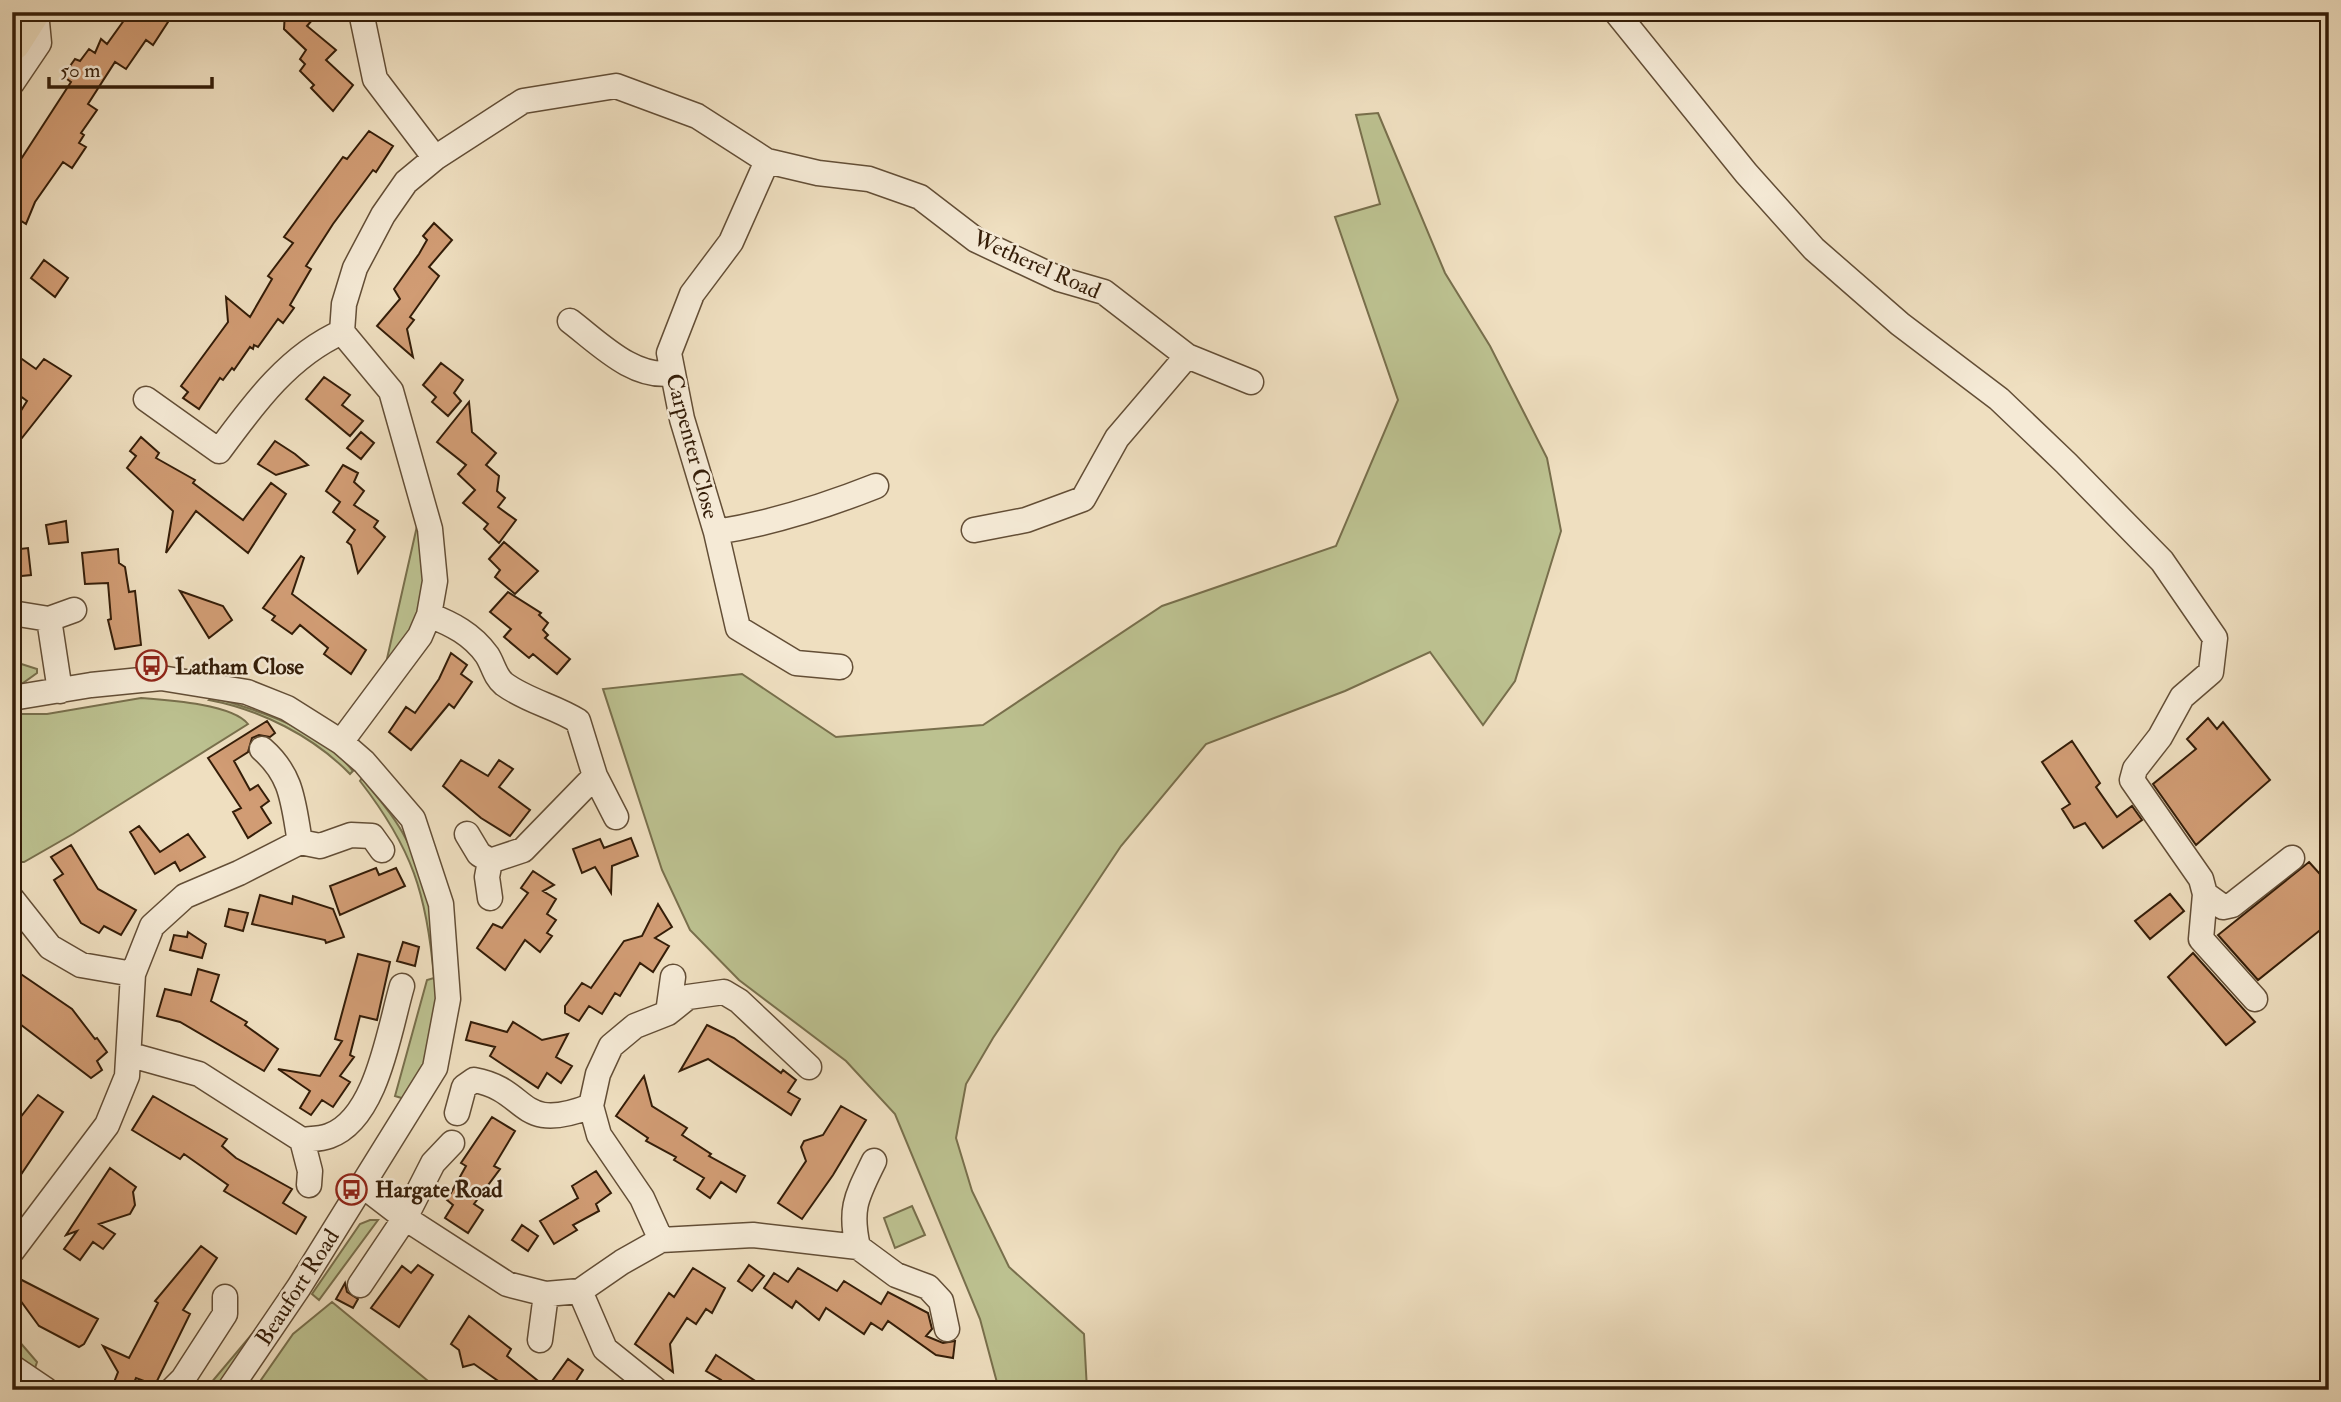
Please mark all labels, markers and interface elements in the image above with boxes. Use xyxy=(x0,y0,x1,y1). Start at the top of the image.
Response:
scale bar xyxy=(49,46,212,90)
text: 50 m xyxy=(60,57,101,84)
street label: Wetherel Road xyxy=(967,223,1105,306)
street label: Carpenter Close xyxy=(658,370,726,523)
bus stop icon: Latham Close xyxy=(135,649,169,683)
place label: Latham Close xyxy=(175,652,304,681)
bus stop icon: Hargate Road xyxy=(335,1172,369,1206)
place label: Hargate Road xyxy=(375,1175,503,1205)
street label: Beaufort Road xyxy=(249,1223,346,1351)

